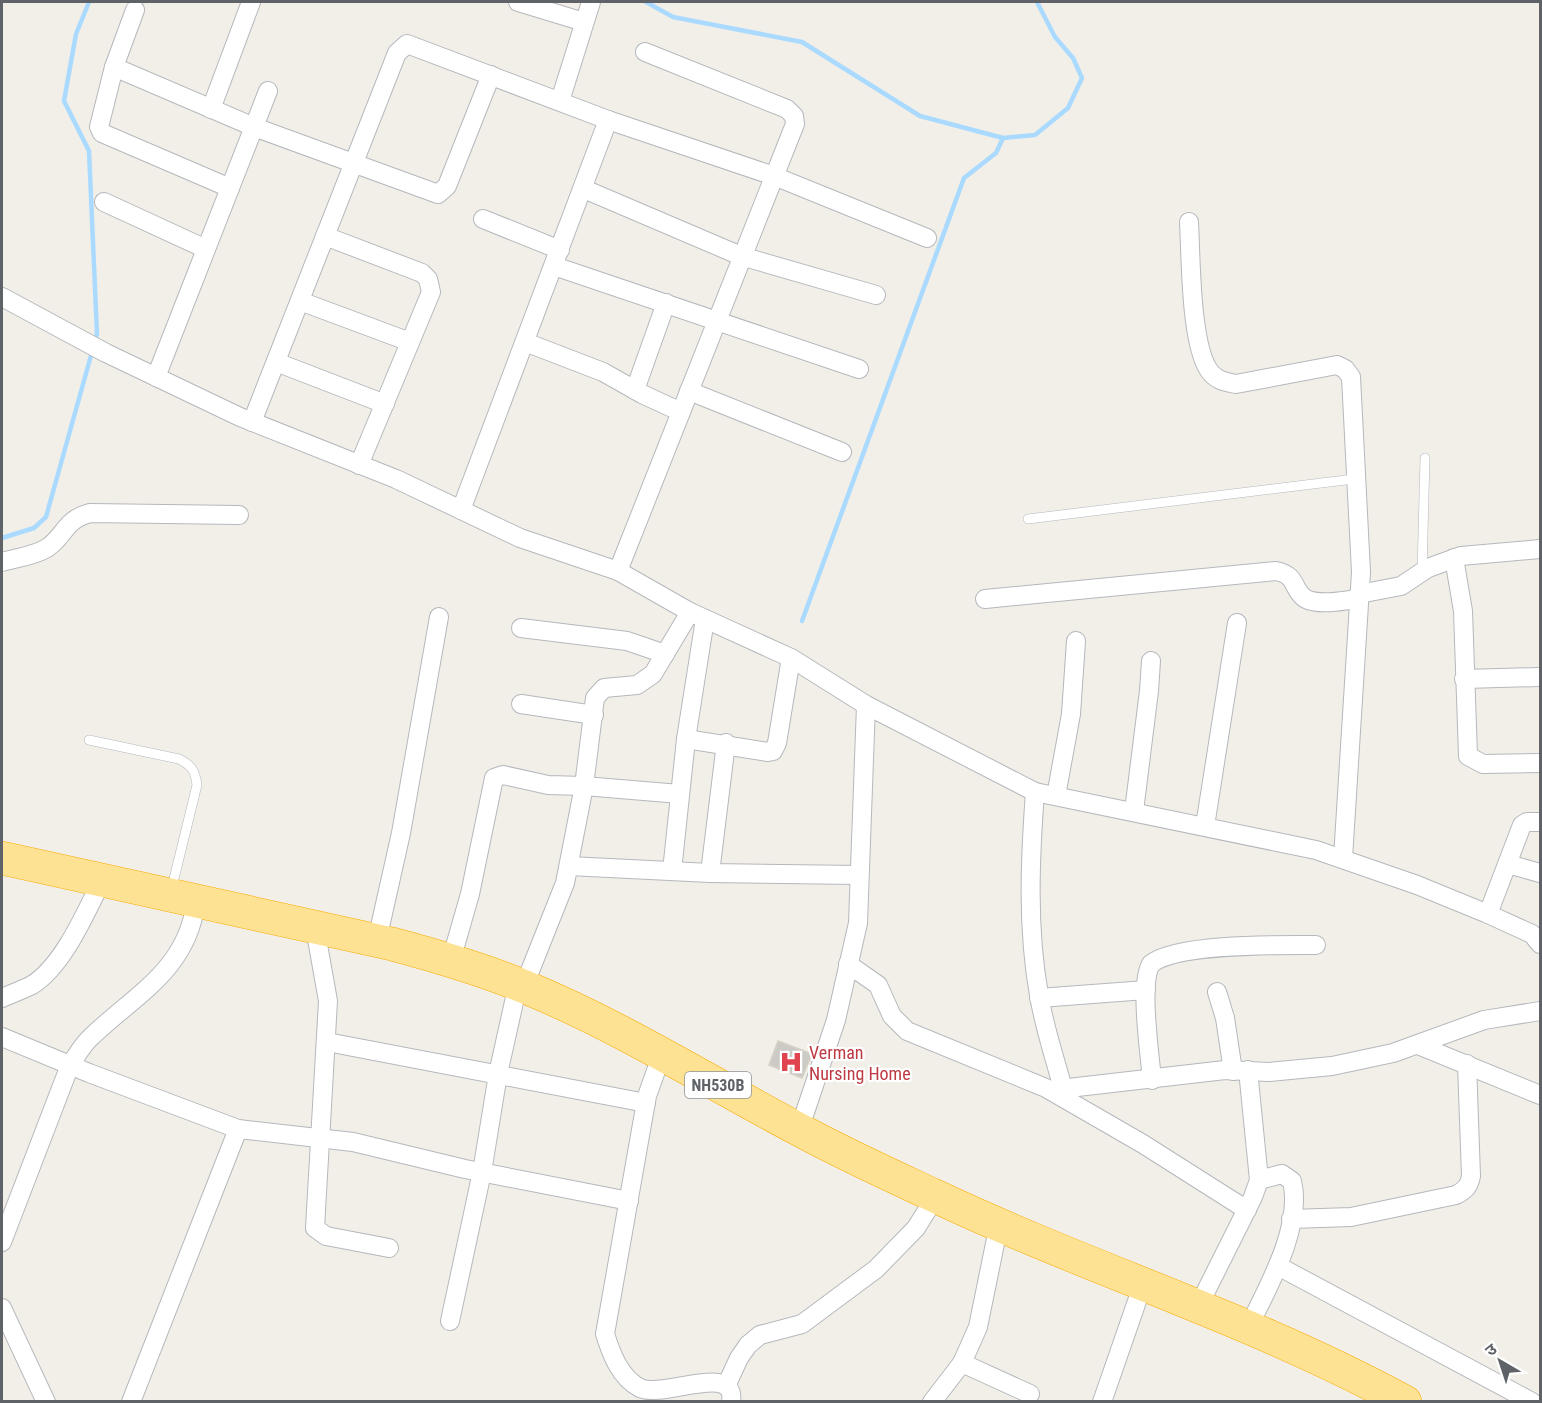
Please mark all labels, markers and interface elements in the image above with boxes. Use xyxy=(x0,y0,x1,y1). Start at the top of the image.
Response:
place label: Verman Nursing Home xyxy=(809,1042,911,1084)
hospital icon: Verman Nursing Home xyxy=(778,1049,804,1075)
road number: NH530B xyxy=(685,1072,751,1098)
north arrow xyxy=(1470,1331,1530,1391)
text: उ xyxy=(1481,1339,1501,1360)

